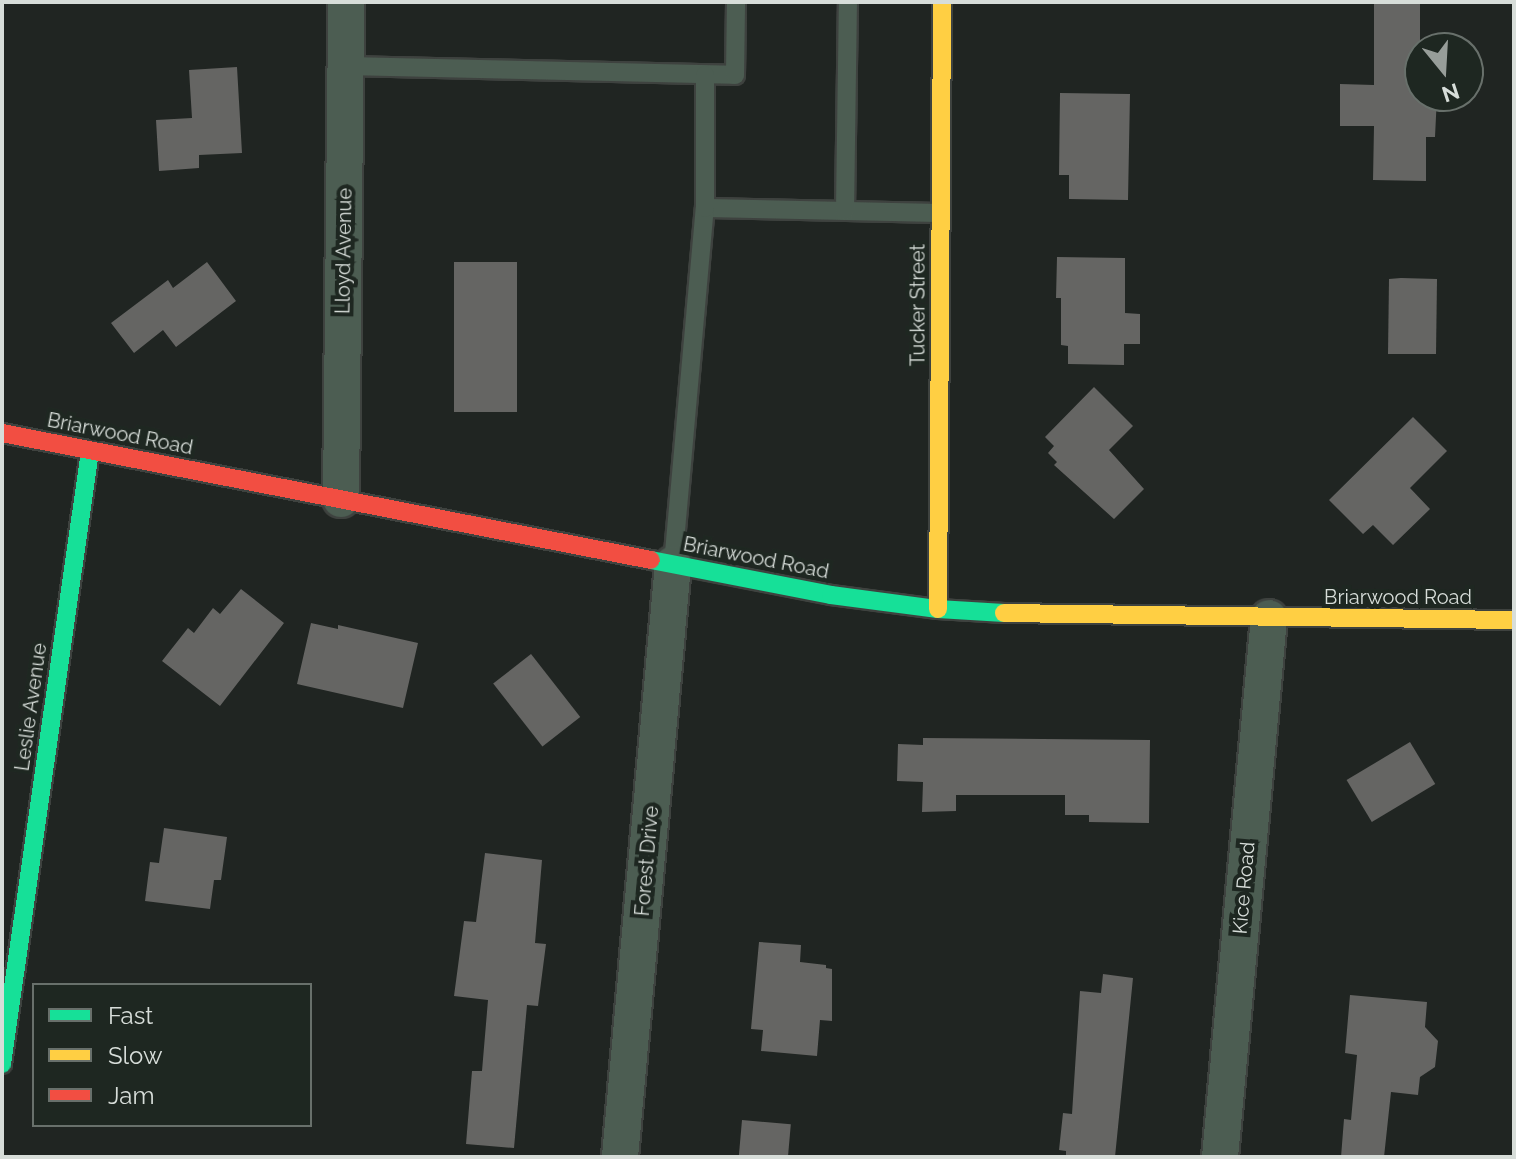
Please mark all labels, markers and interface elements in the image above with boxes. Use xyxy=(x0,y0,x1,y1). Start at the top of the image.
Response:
north arrow xyxy=(1404,32,1484,112)
text: N xyxy=(1439,78,1463,108)
street label: Lloyd Avenue xyxy=(331,187,357,315)
street label: Tucker Street xyxy=(906,244,930,366)
street label: Briarwood Road xyxy=(45,408,195,460)
street label: Briarwood Road xyxy=(681,532,831,584)
street label: Briarwood Road xyxy=(1324,585,1472,609)
street label: Leslie Avenue xyxy=(10,641,52,773)
street label: Forest Drive xyxy=(630,805,664,917)
street label: Kice Road xyxy=(1228,841,1260,935)
legend xyxy=(32,983,312,1127)
text: Fast xyxy=(108,1001,153,1030)
text: Slow xyxy=(108,1041,162,1070)
text: Jam xyxy=(108,1081,154,1110)

